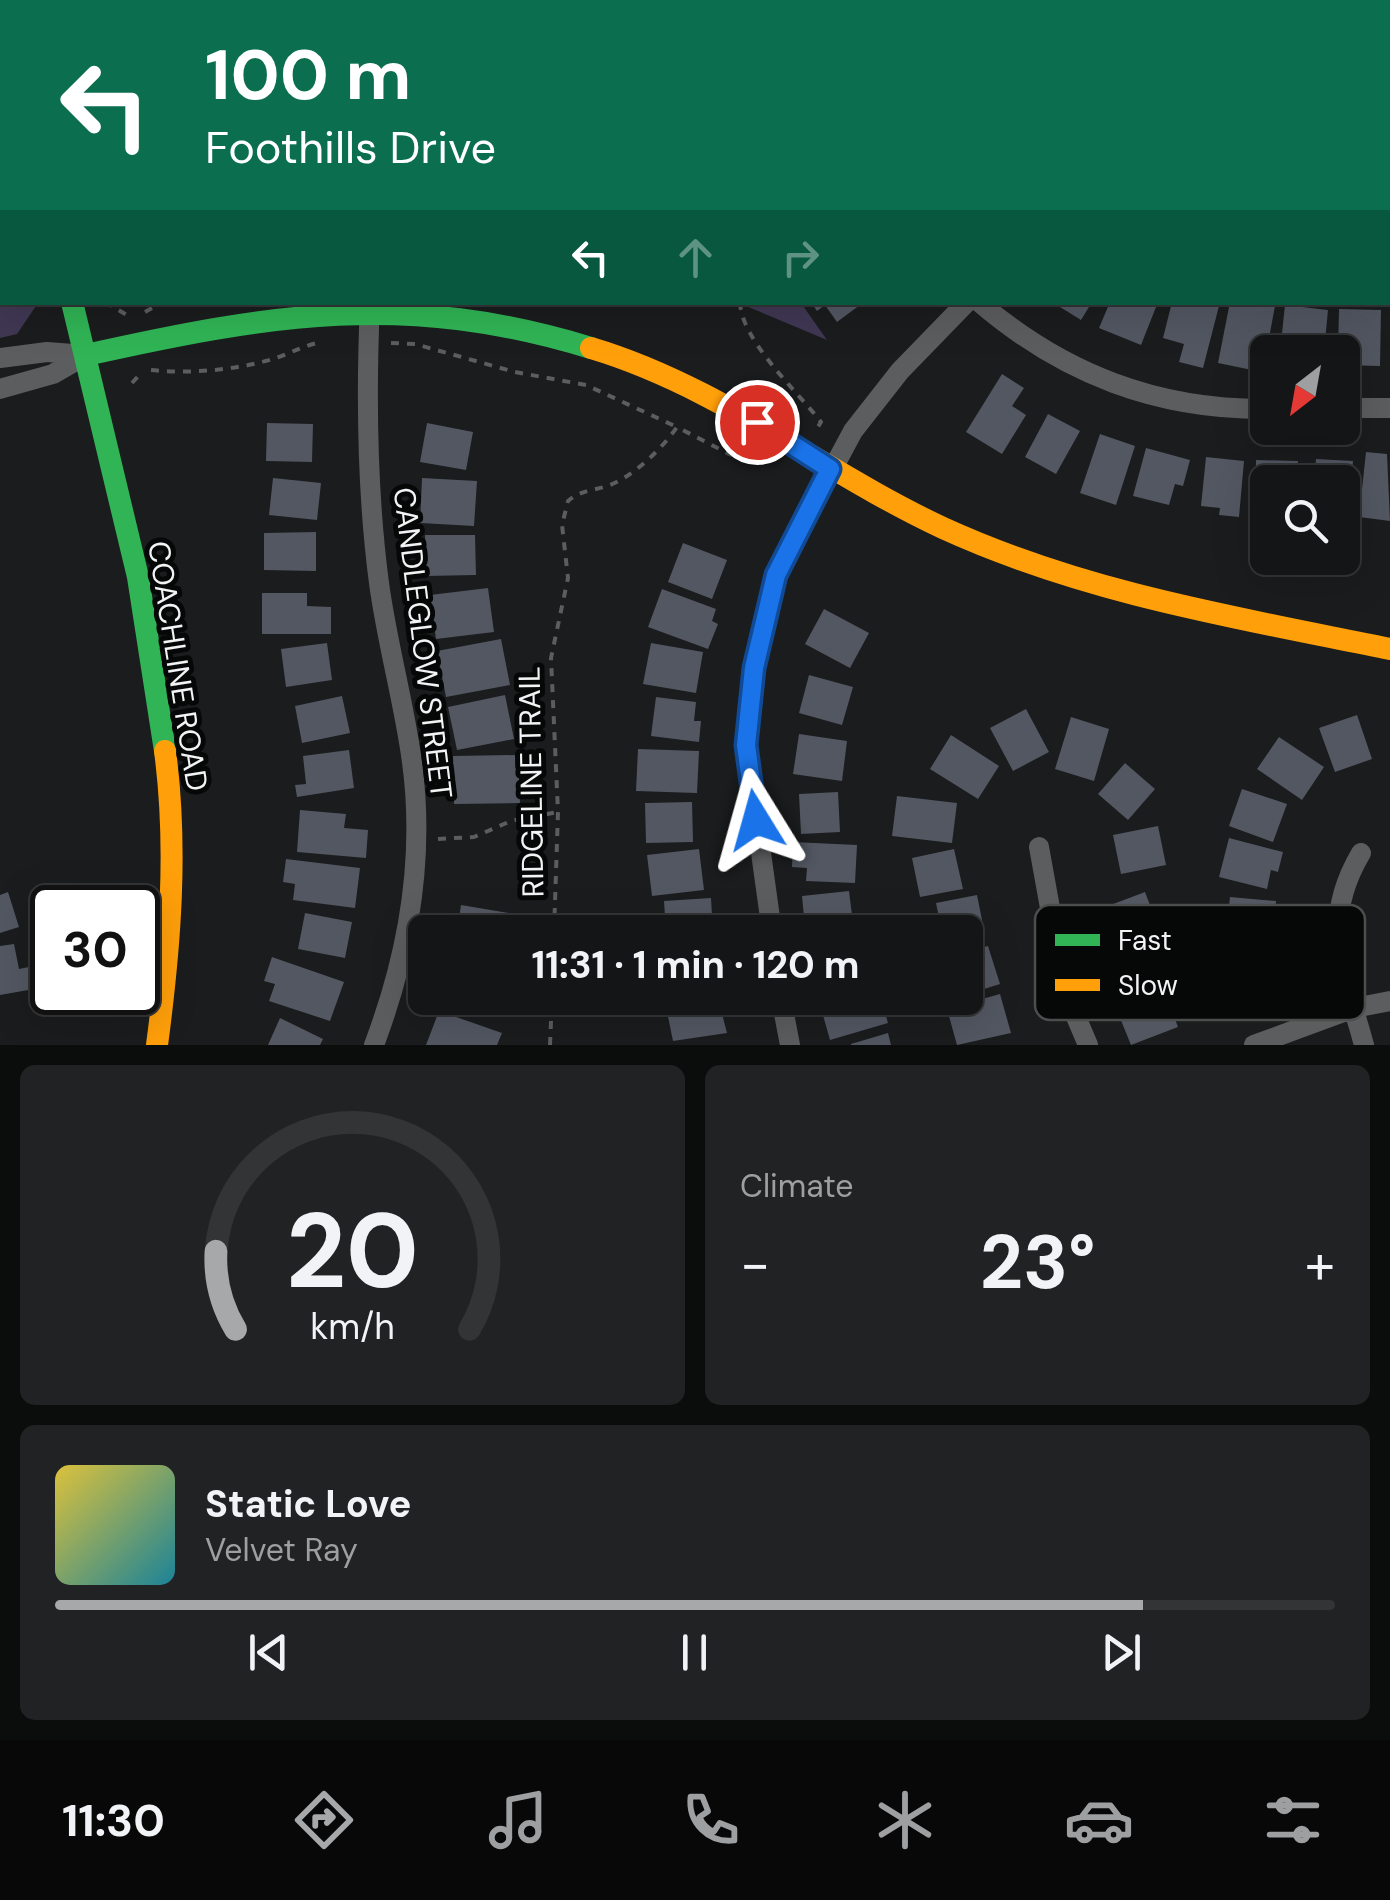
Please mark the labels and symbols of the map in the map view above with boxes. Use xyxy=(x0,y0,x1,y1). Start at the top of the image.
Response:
north arrow xyxy=(1250,335,1360,445)
pin xyxy=(715,380,800,465)
street label: CANDLEGLOW STREET xyxy=(385,485,461,801)
street label: COACHLINE ROAD xyxy=(139,538,217,794)
street label: RIDGELINE TRAIL xyxy=(509,666,553,898)
position arrow xyxy=(704,768,808,872)
speed limit sign: 30 xyxy=(30,885,160,1015)
legend xyxy=(1035,905,1365,1020)
text: Fast xyxy=(1118,922,1172,959)
text: Slow xyxy=(1118,967,1178,1004)

